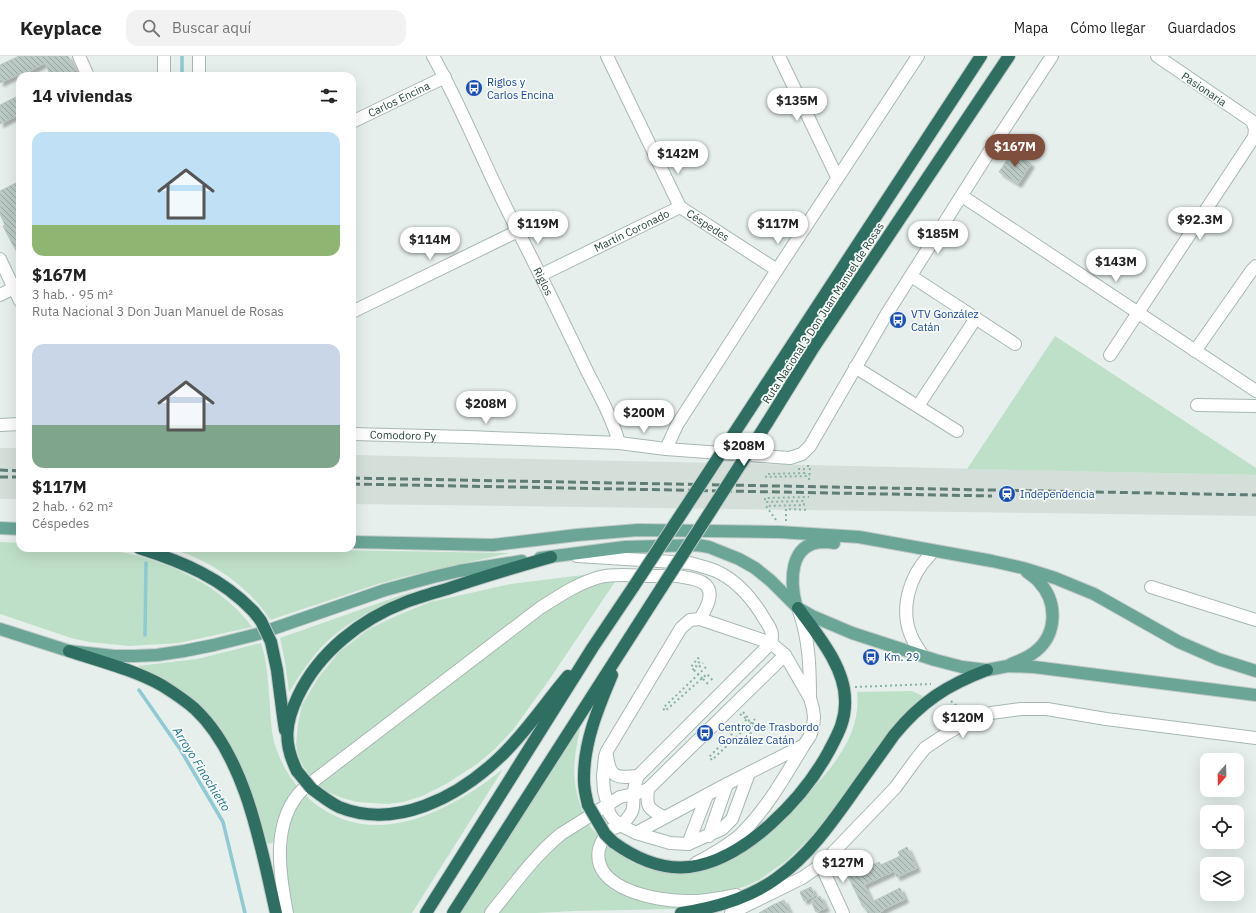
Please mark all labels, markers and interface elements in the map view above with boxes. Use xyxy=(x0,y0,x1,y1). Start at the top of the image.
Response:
search box xyxy=(126,10,406,46)
text: Keyplace xyxy=(20,16,102,40)
icon: search xyxy=(140,17,162,39)
text: Buscar aquí xyxy=(172,18,251,37)
text: Mapa xyxy=(1014,19,1048,37)
text: Cómo llegar xyxy=(1070,19,1145,37)
text: Guardados xyxy=(1167,19,1236,37)
street label: Pasionaria xyxy=(1179,69,1229,109)
place label: Riglos y Carlos Encina xyxy=(487,75,554,102)
street label: Carlos Encina xyxy=(366,78,432,120)
bus stop icon: Riglos y Carlos Encina xyxy=(464,78,484,98)
text: 14 viviendas xyxy=(32,85,133,107)
icon: filters xyxy=(318,85,340,107)
pin: $135M xyxy=(769,88,825,122)
text: $135M xyxy=(776,92,818,109)
pin: $167M xyxy=(987,134,1043,168)
text: $167M xyxy=(994,138,1036,155)
pin: $142M xyxy=(650,141,706,175)
text: $142M xyxy=(657,145,699,162)
icon: home xyxy=(150,158,222,230)
street label: Martín Coronado xyxy=(592,206,672,255)
street label: Céspedes xyxy=(684,206,732,244)
pin: $92.3M xyxy=(1167,207,1233,241)
pin: $119M xyxy=(510,211,566,245)
pin: $117M xyxy=(750,211,806,245)
text: $92.3M xyxy=(1177,211,1223,228)
text: $119M xyxy=(517,215,559,232)
text: $117M xyxy=(757,215,799,232)
street label: Ruta Nacional 3 Don Juan Manuel de Rosas xyxy=(759,220,887,406)
pin: $185M xyxy=(910,221,966,255)
text: $185M xyxy=(917,225,959,242)
pin: $114M xyxy=(402,227,458,261)
text: $114M xyxy=(409,231,451,248)
pin: $143M xyxy=(1088,249,1144,283)
text: $143M xyxy=(1095,253,1137,270)
text: $167M xyxy=(32,264,87,286)
street label: Riglos xyxy=(530,265,556,298)
text: 3 hab. · 95 m² xyxy=(32,286,113,303)
text: Ruta Nacional 3 Don Juan Manuel de Rosas xyxy=(32,303,284,320)
place label: VTV González Catán xyxy=(911,307,979,334)
bus stop icon: VTV González Catán xyxy=(888,310,908,330)
icon: home xyxy=(150,370,222,442)
pin: $208M xyxy=(458,391,514,425)
text: $208M xyxy=(465,395,507,412)
pin: $200M xyxy=(616,400,672,434)
text: $200M xyxy=(623,404,665,421)
street label: Comodoro Py xyxy=(370,427,437,443)
pin: $208M xyxy=(716,433,772,467)
text: $208M xyxy=(723,437,765,454)
text: $117M xyxy=(32,476,87,498)
station icon: Independencia xyxy=(997,484,1017,504)
place label: Independencia xyxy=(1020,487,1095,501)
text: 2 hab. · 62 m² xyxy=(32,498,113,515)
text: Céspedes xyxy=(32,515,89,532)
bus stop icon: Km. 29 xyxy=(861,647,881,667)
place label: Km. 29 xyxy=(884,650,919,664)
pin: $120M xyxy=(935,705,991,739)
text: $120M xyxy=(942,709,984,726)
place label: Centro de Trasbordo González Catán xyxy=(718,720,819,747)
water label: Arroyo Finochietto xyxy=(169,723,234,814)
bus stop icon: Centro de Trasbordo González Catán xyxy=(695,723,715,743)
north arrow xyxy=(1200,753,1244,797)
map controls xyxy=(1200,753,1244,901)
button: locate xyxy=(1200,805,1244,849)
pin: $127M xyxy=(815,850,871,884)
text: $127M xyxy=(822,854,864,871)
button: layers xyxy=(1200,857,1244,901)

